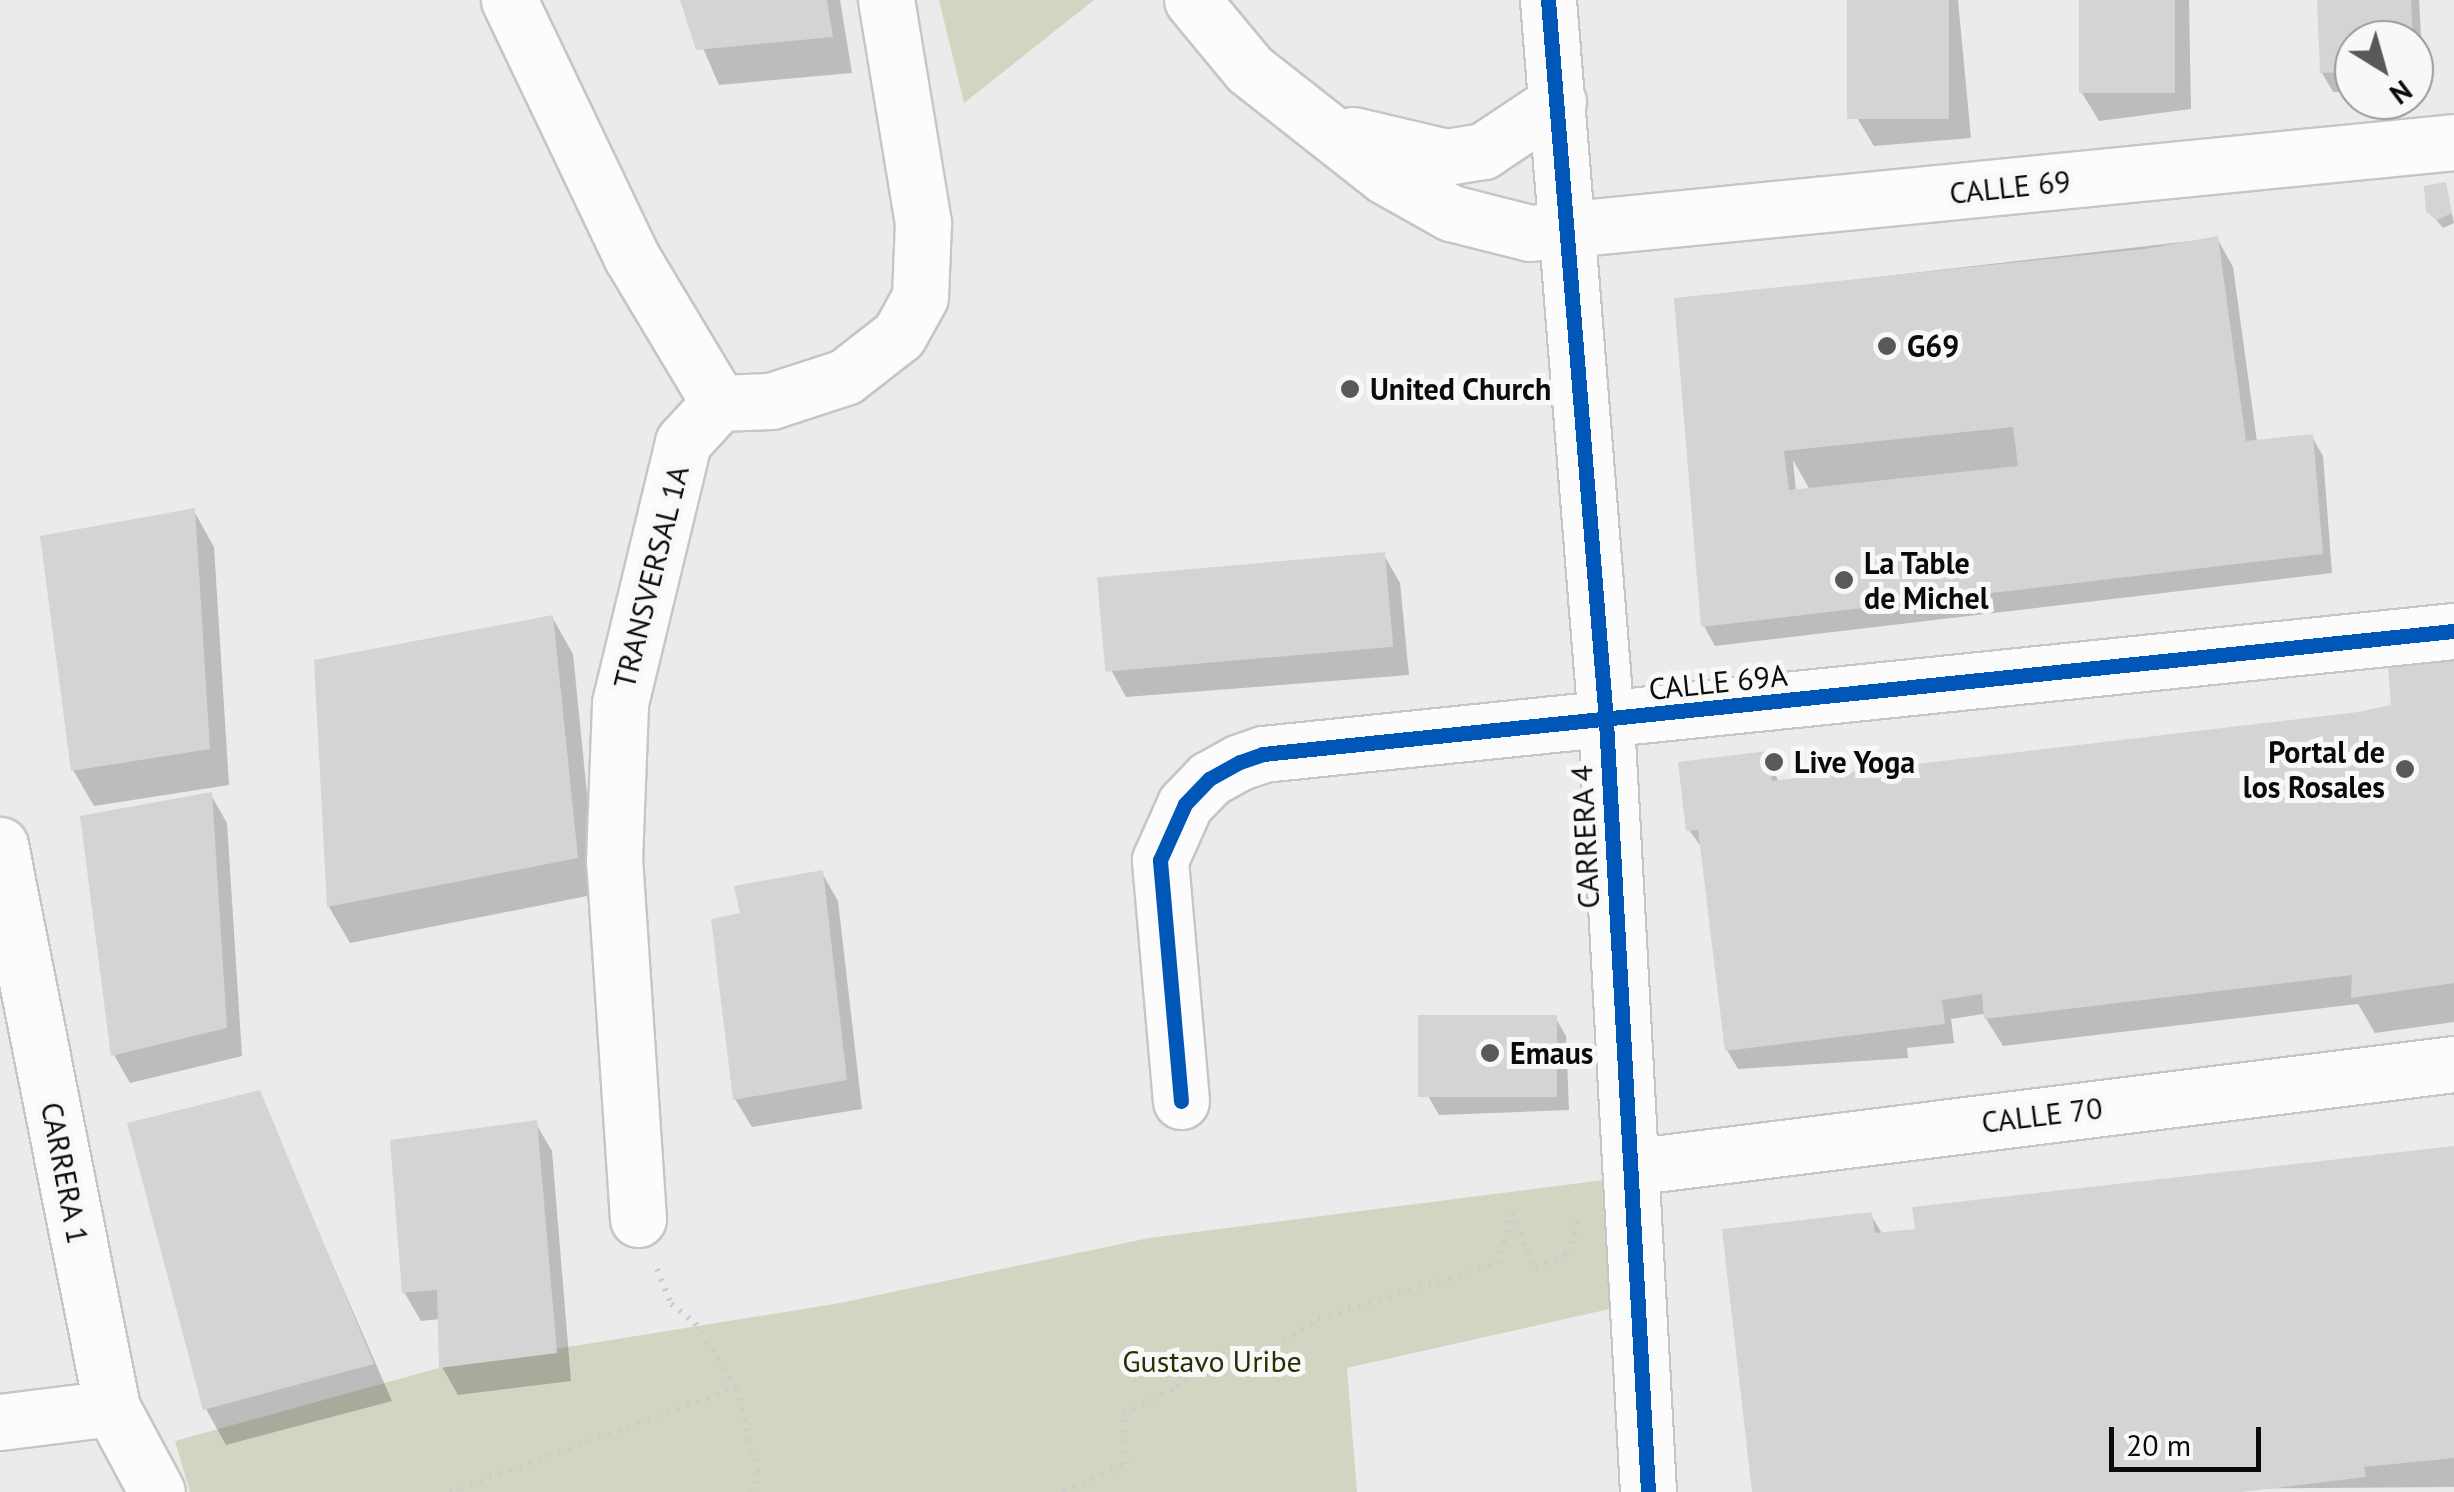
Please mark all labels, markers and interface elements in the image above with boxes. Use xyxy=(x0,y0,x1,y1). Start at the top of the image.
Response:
north arrow xyxy=(2334,20,2434,120)
text: N xyxy=(2383,72,2420,113)
street label: CALLE 69 xyxy=(1948,163,2072,211)
place label: G69 xyxy=(1907,328,1959,364)
marker: G69 xyxy=(1876,335,1898,357)
place label: United Church xyxy=(1370,371,1552,407)
marker: United Church xyxy=(1339,378,1361,400)
street label: TRANSVERSAL 1A xyxy=(606,461,696,693)
place label: La Table de Michel xyxy=(1864,545,1988,616)
marker: La Table de Michel xyxy=(1833,569,1855,591)
street label: CALLE 69A xyxy=(1647,657,1789,707)
place label: Portal de los Rosales xyxy=(2243,734,2385,804)
place label: Live Yoga xyxy=(1794,744,1916,780)
marker: Live Yoga xyxy=(1763,751,1785,773)
marker: Portal de los Rosales xyxy=(2394,758,2416,780)
street label: CARRERA 4 xyxy=(1563,764,1607,910)
place label: Emaus xyxy=(1510,1035,1593,1071)
marker: Emaus xyxy=(1479,1042,1501,1064)
street label: CALLE 70 xyxy=(1979,1090,2105,1140)
street label: CARRERA 1 xyxy=(34,1099,96,1247)
park label: Gustavo Uribe xyxy=(1122,1343,1302,1379)
scale bar xyxy=(2114,1407,2266,1469)
text: 20 m xyxy=(2126,1425,2191,1464)

